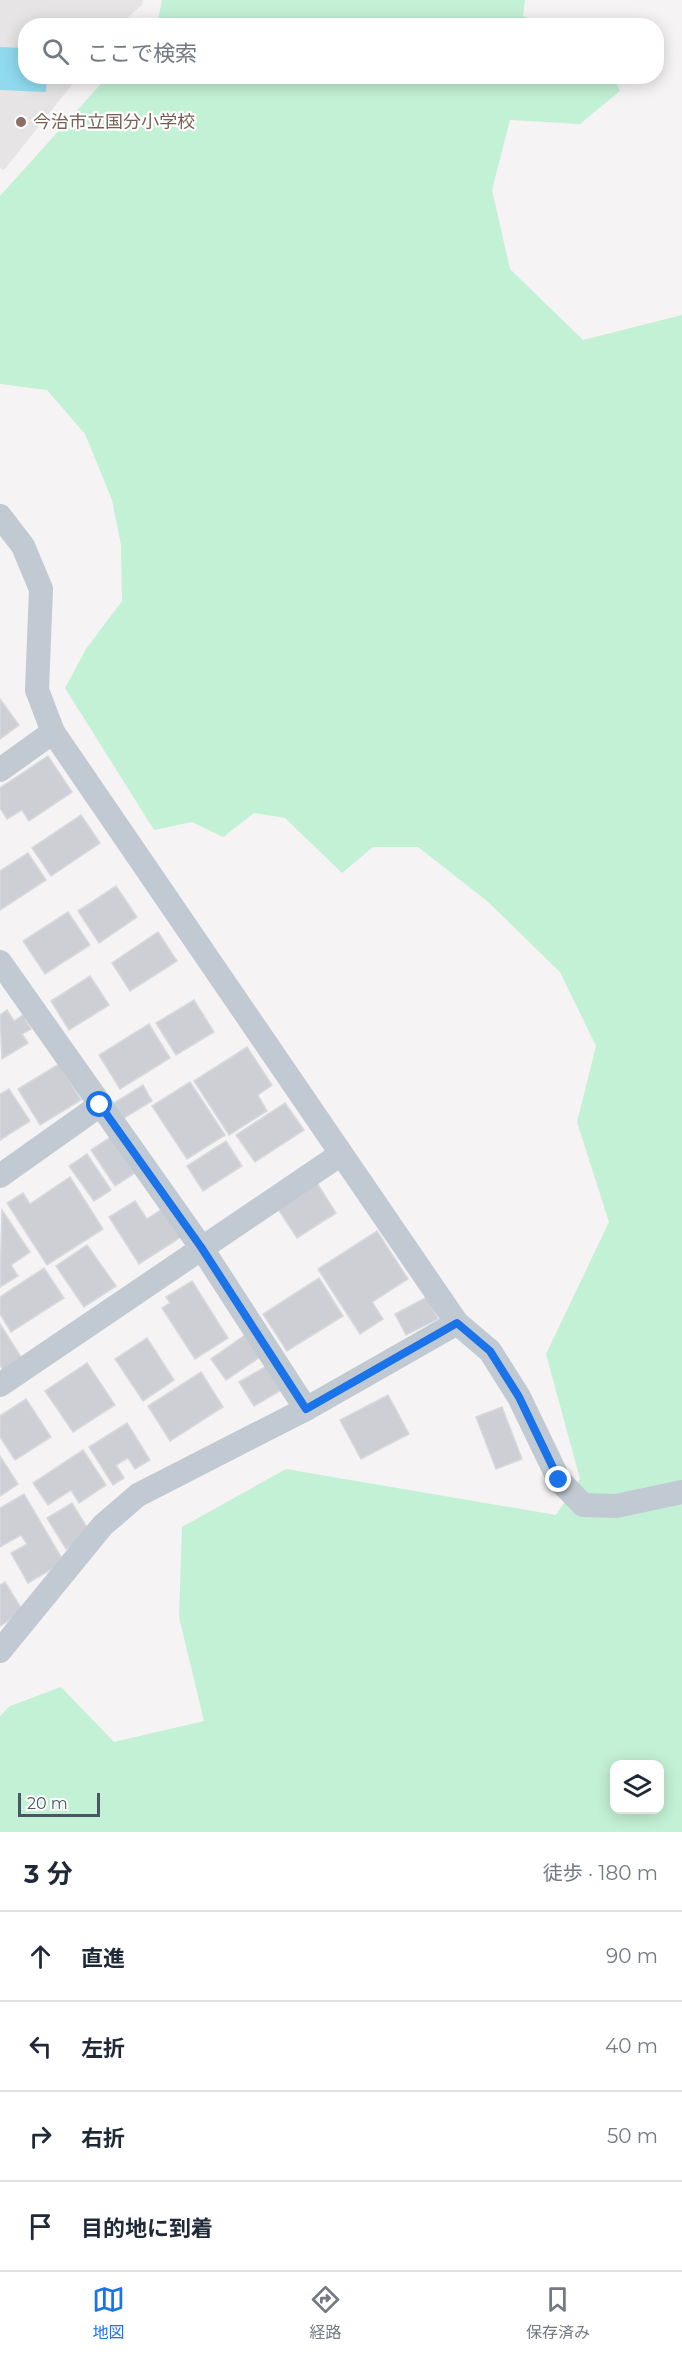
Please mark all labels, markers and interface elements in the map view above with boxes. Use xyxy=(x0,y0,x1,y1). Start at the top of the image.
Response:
search box xyxy=(18,18,664,84)
icon: search xyxy=(39,35,72,68)
text: ここで検索 xyxy=(87,40,197,67)
place label: 今治市立国分小学校 xyxy=(33,111,195,133)
marker: 今治市立国分小学校 xyxy=(14,115,28,129)
route start xyxy=(86,1091,112,1117)
route end xyxy=(545,1466,571,1492)
map controls xyxy=(610,1760,664,1814)
button: layers xyxy=(610,1760,664,1814)
scale bar xyxy=(18,1790,100,1818)
text: 20 m xyxy=(27,1794,68,1813)
text: 3 分 xyxy=(24,1858,73,1890)
text: 徒歩 · 180 m xyxy=(543,1861,658,1885)
icon: ahead xyxy=(24,1940,57,1973)
text: 90 m xyxy=(606,1944,658,1968)
text: 直進 xyxy=(81,1945,125,1972)
icon: left xyxy=(24,2030,57,2063)
text: 40 m xyxy=(605,2034,658,2058)
text: 左折 xyxy=(81,2035,125,2062)
icon: right xyxy=(24,2120,57,2153)
text: 50 m xyxy=(607,2124,658,2148)
text: 右折 xyxy=(81,2125,125,2152)
icon: arrive xyxy=(24,2210,57,2243)
text: 目的地に到着 xyxy=(81,2215,213,2242)
tab: 地図 xyxy=(92,2283,125,2343)
tab: 経路 xyxy=(309,2283,342,2343)
tab: 保存済み xyxy=(526,2283,590,2343)

